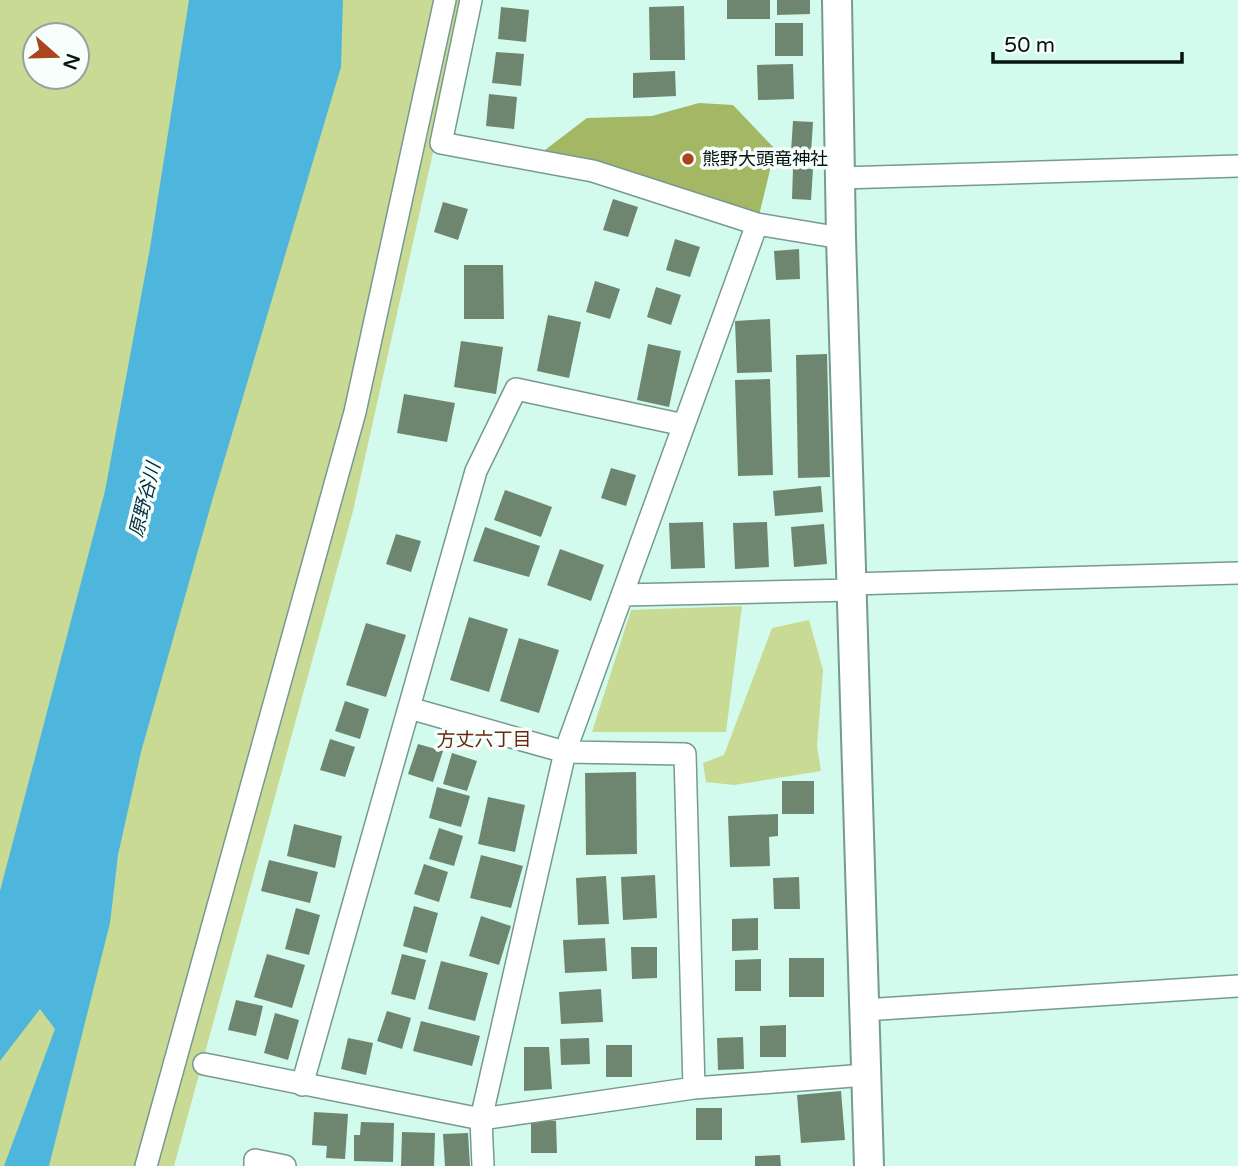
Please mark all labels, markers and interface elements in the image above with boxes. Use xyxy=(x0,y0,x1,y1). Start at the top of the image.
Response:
north arrow xyxy=(21,21,91,91)
scale bar xyxy=(993,21,1182,65)
text: 50 m xyxy=(1004,33,1055,58)
text: N xyxy=(58,51,84,72)
place label: 熊野大頭竜神社 xyxy=(702,148,828,170)
marker: 熊野大頭竜神社 xyxy=(680,151,696,167)
water label: 原野谷川 xyxy=(125,459,165,540)
district label: 方丈六丁目 xyxy=(436,729,532,751)

